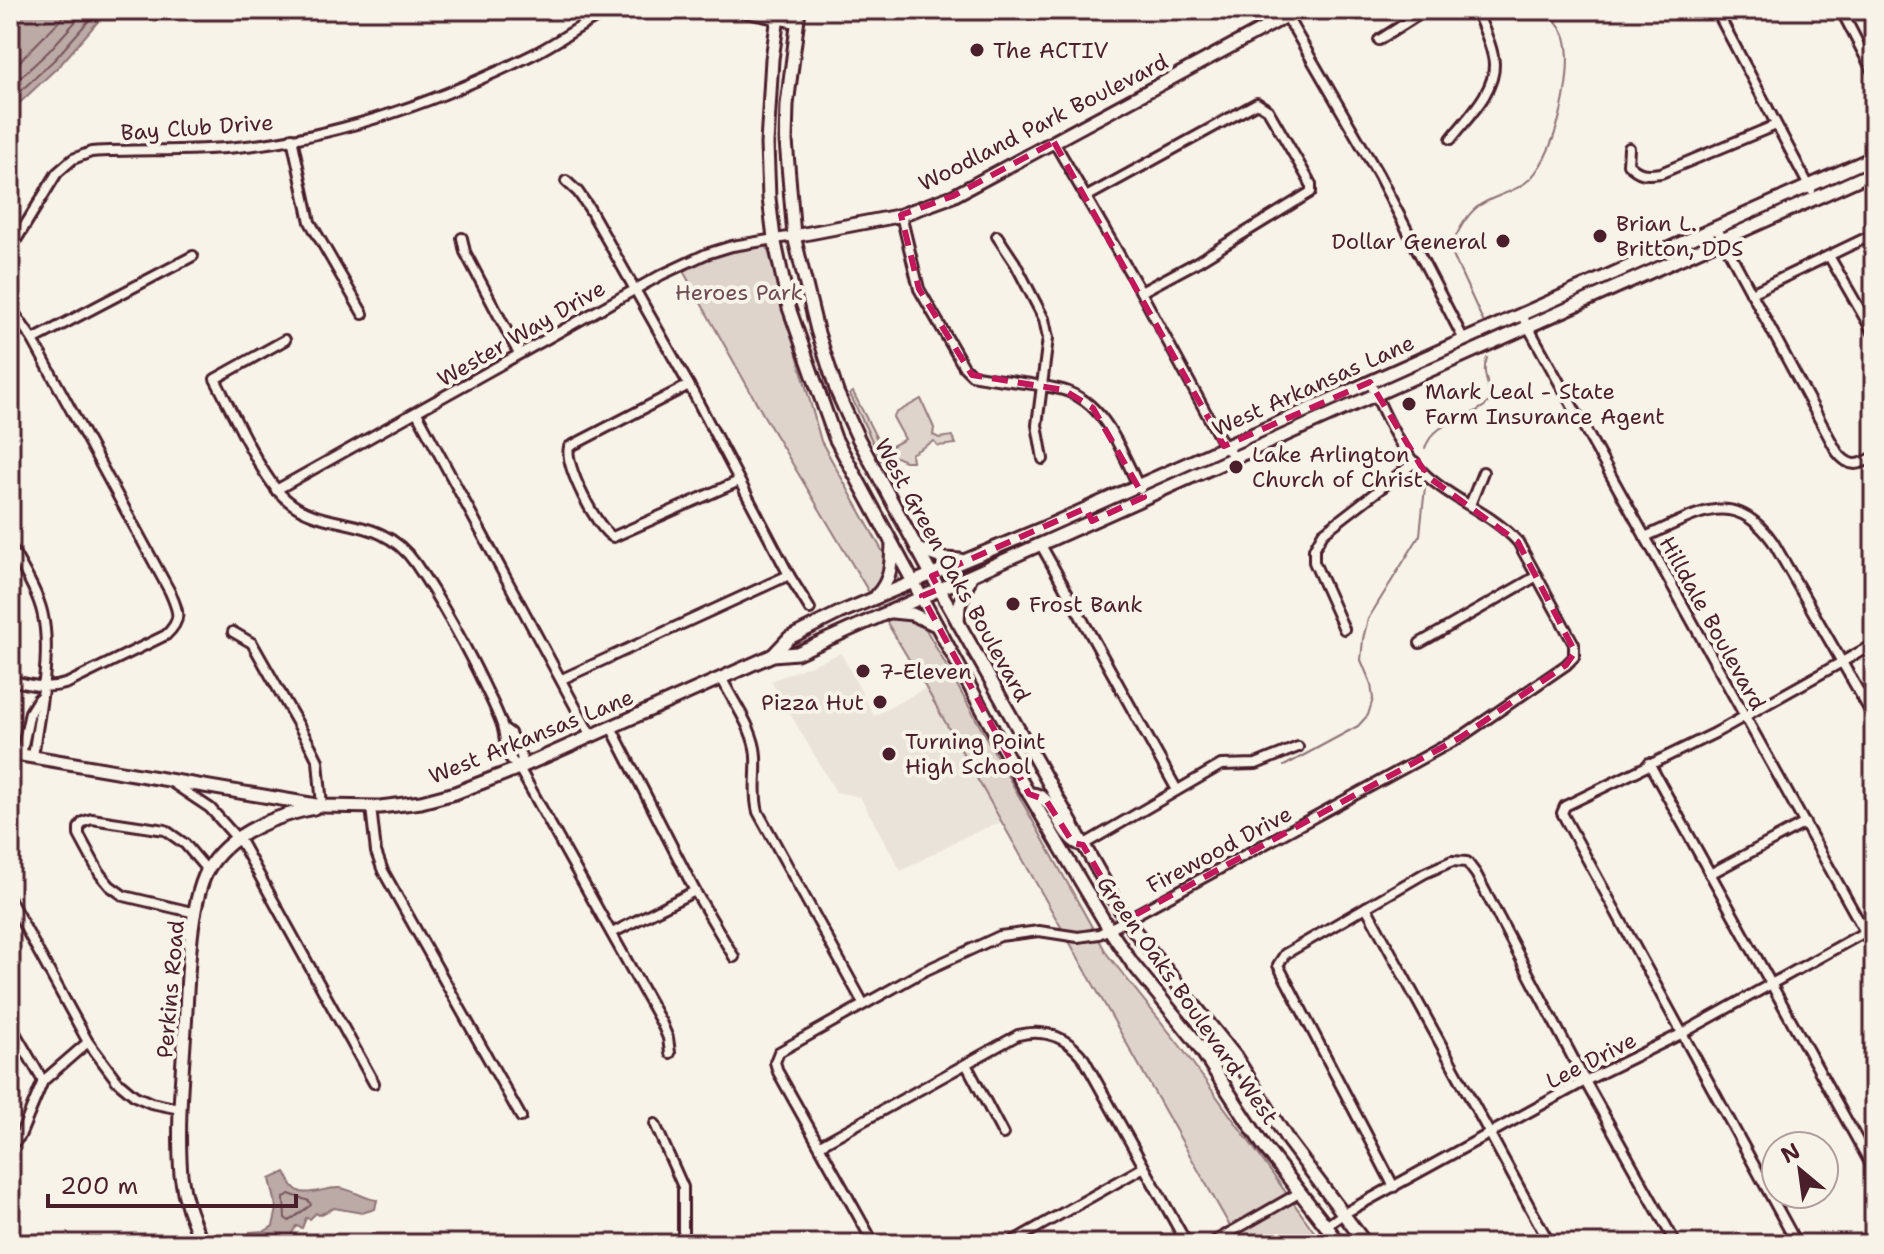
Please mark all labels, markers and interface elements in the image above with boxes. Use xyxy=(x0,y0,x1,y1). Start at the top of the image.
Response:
place label: The ACTIV xyxy=(993,36,1108,65)
marker: The ACTIV xyxy=(968,41,986,59)
street label: Woodland Park Boulevard xyxy=(914,47,1173,198)
street label: Bay Club Drive xyxy=(120,108,274,147)
place label: Brian L. Britton, DDS xyxy=(1616,209,1744,263)
place label: Dollar General xyxy=(1332,227,1487,256)
marker: Brian L. Britton, DDS xyxy=(1591,227,1609,245)
marker: Dollar General xyxy=(1494,232,1512,250)
street label: Wester Way Drive xyxy=(432,274,611,393)
park label: Heroes Park xyxy=(675,278,803,307)
street label: West Arkansas Lane xyxy=(1208,328,1419,443)
place label: Mark Leal - State Farm Insurance Agent xyxy=(1425,377,1665,431)
marker: Mark Leal - State Farm Insurance Agent xyxy=(1400,395,1418,413)
street label: West Green Oaks Boulevard xyxy=(868,433,1037,707)
place label: Lake Arlington Church of Christ xyxy=(1252,440,1423,494)
marker: Lake Arlington Church of Christ xyxy=(1227,458,1245,476)
street label: Hilldale Boulevard xyxy=(1653,531,1772,715)
place label: Frost Bank xyxy=(1029,590,1143,619)
marker: Frost Bank xyxy=(1004,595,1022,613)
place label: 7-Eleven xyxy=(879,657,972,686)
marker: 7-Eleven xyxy=(854,662,872,680)
street label: West Arkansas Lane xyxy=(425,682,638,791)
place label: Pizza Hut xyxy=(761,688,864,717)
marker: Pizza Hut xyxy=(871,693,889,711)
place label: Turning Point High School xyxy=(905,727,1046,781)
marker: Turning Point High School xyxy=(880,745,898,763)
street label: Firewood Drive xyxy=(1142,799,1297,900)
street label: Green Oaks Boulevard West xyxy=(1091,870,1285,1130)
street label: Perkins Road xyxy=(150,919,191,1059)
street label: Lee Drive xyxy=(1541,1025,1641,1096)
north arrow xyxy=(1760,1130,1840,1210)
text: N xyxy=(1776,1136,1805,1170)
scale bar xyxy=(48,1158,296,1208)
text: 200 m xyxy=(60,1170,138,1202)

